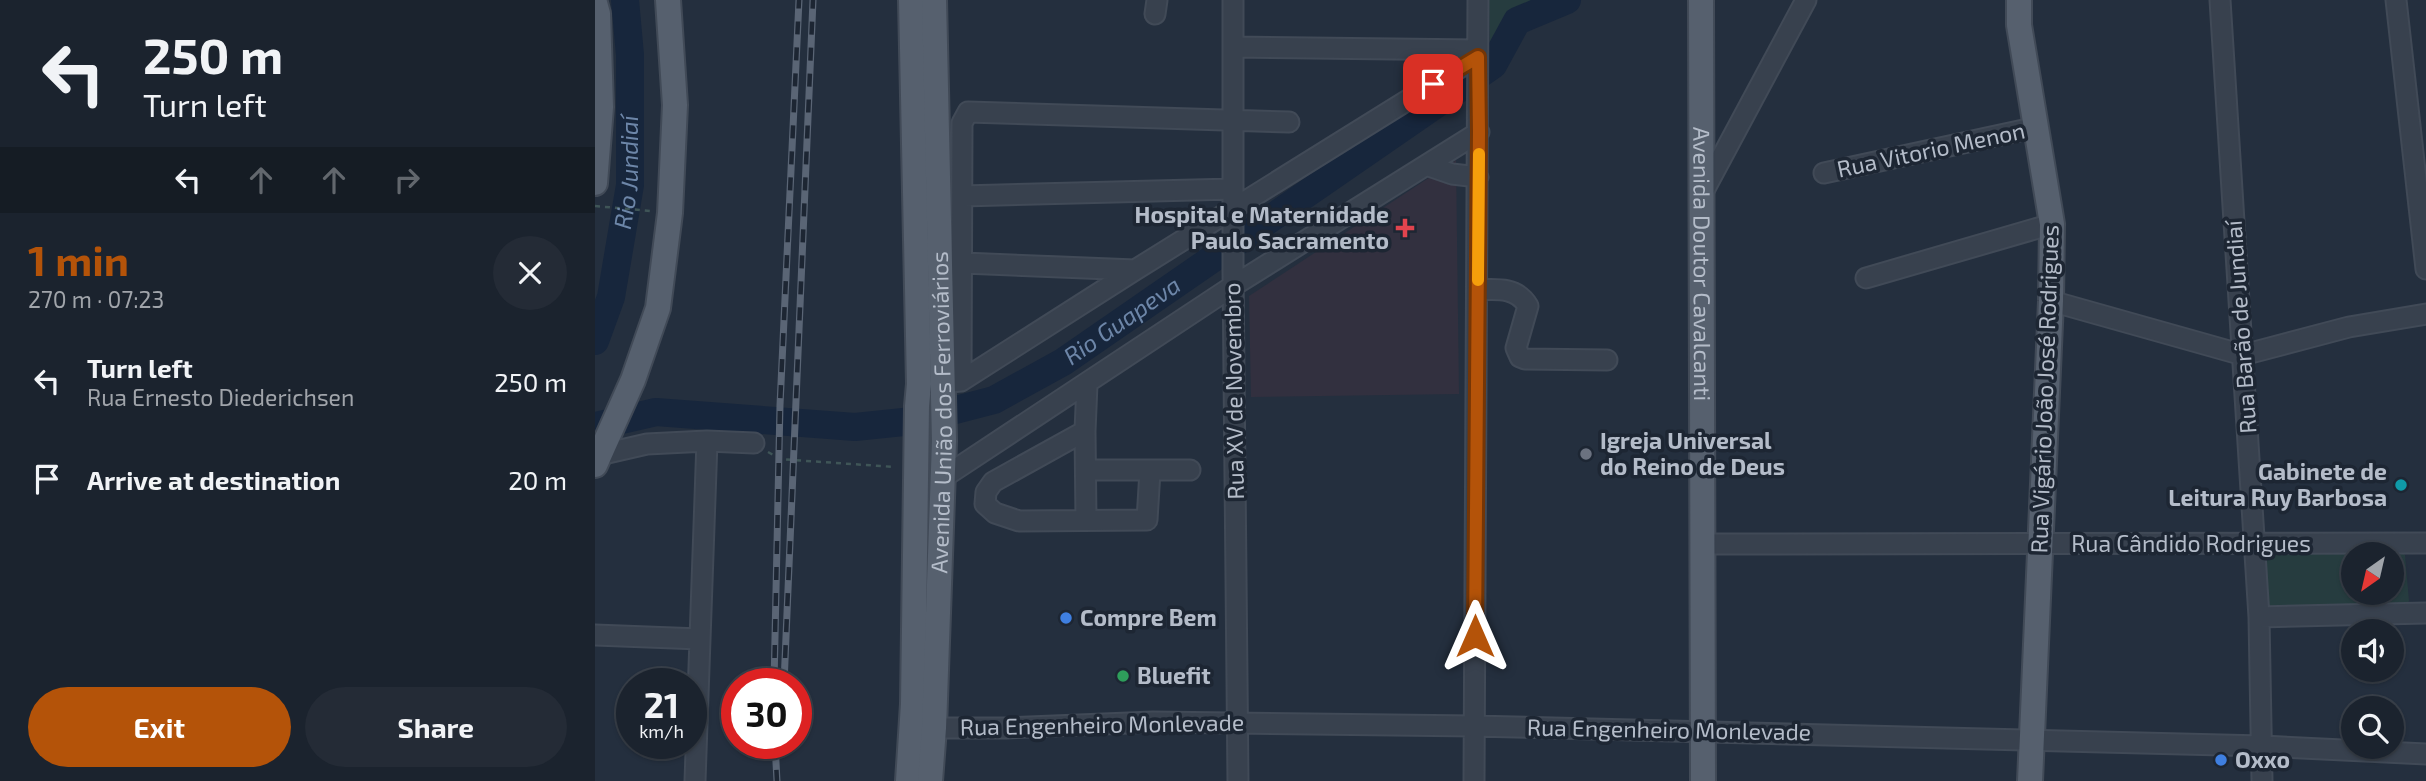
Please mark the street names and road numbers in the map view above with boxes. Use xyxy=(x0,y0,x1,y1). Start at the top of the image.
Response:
street label: Rua Vitorio Menon xyxy=(1834,115,2027,183)
street label: Avenida Doutor Cavalcanti xyxy=(1688,127,1717,401)
street label: Rua Barão de Jundiaí xyxy=(2218,218,2261,435)
street label: Rua Vigário João José Rodrigues xyxy=(2024,224,2064,554)
street label: Avenida União dos Ferroviários xyxy=(924,251,957,574)
street label: Rua XV de Novembro xyxy=(1217,282,1249,500)
street label: Rua Cândido Rodrigues xyxy=(2071,529,2311,557)
street label: Rua Engenheiro Monlevade xyxy=(960,708,1244,740)
street label: Rua Engenheiro Monlevade xyxy=(1527,713,1811,745)

